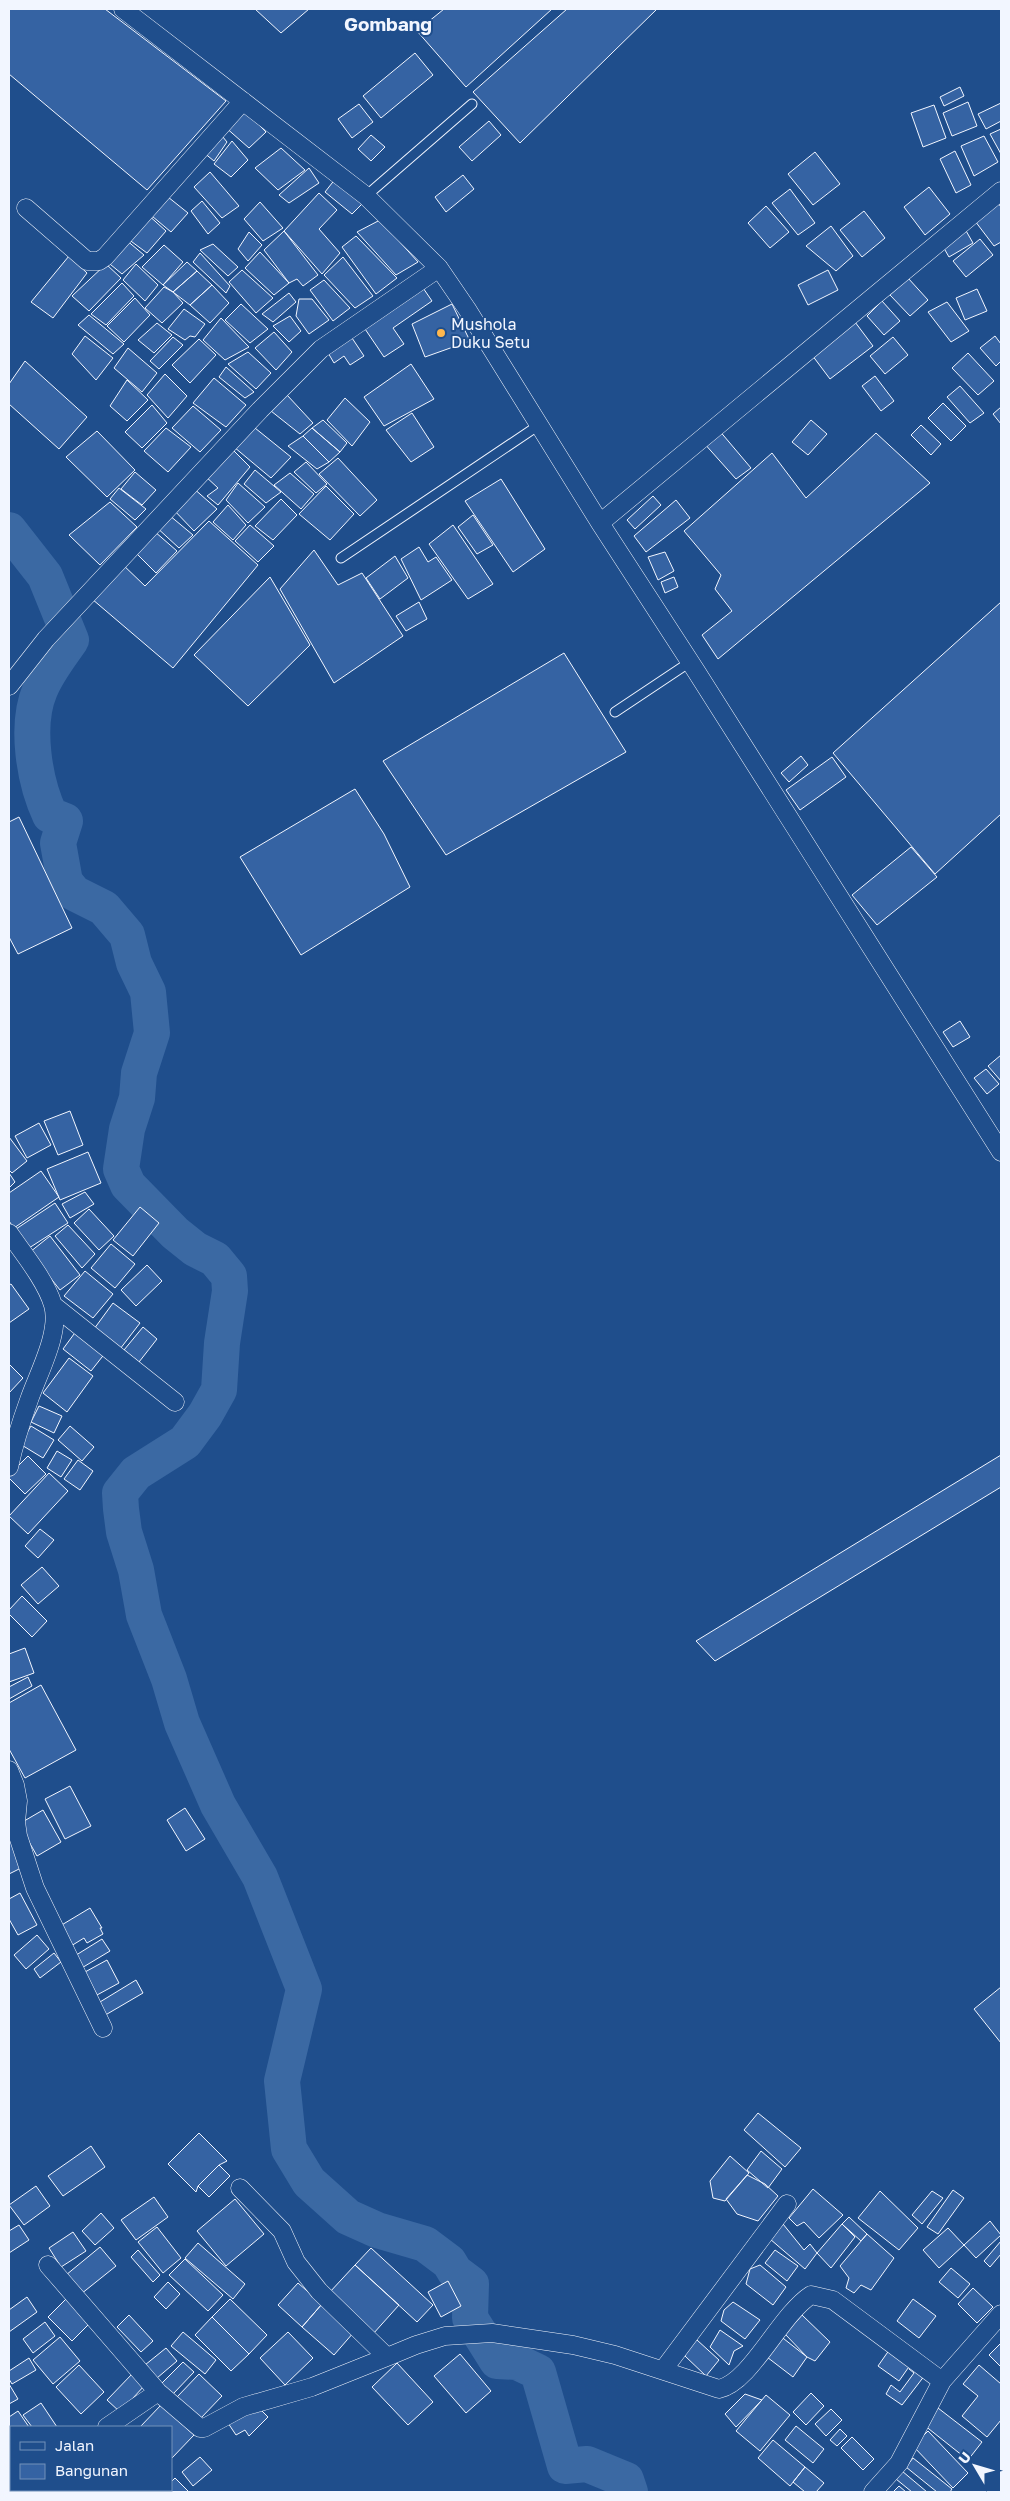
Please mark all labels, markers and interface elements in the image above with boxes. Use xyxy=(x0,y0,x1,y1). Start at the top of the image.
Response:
district label: Gombang xyxy=(344,12,432,35)
place label: Mushola Duku Setu xyxy=(451,314,530,352)
marker: Mushola Duku Setu xyxy=(435,327,447,339)
legend xyxy=(10,2426,172,2491)
text: Jalan xyxy=(55,2436,94,2454)
north arrow xyxy=(950,2441,1000,2491)
text: U xyxy=(955,2448,974,2467)
text: Bangunan xyxy=(55,2461,128,2479)

